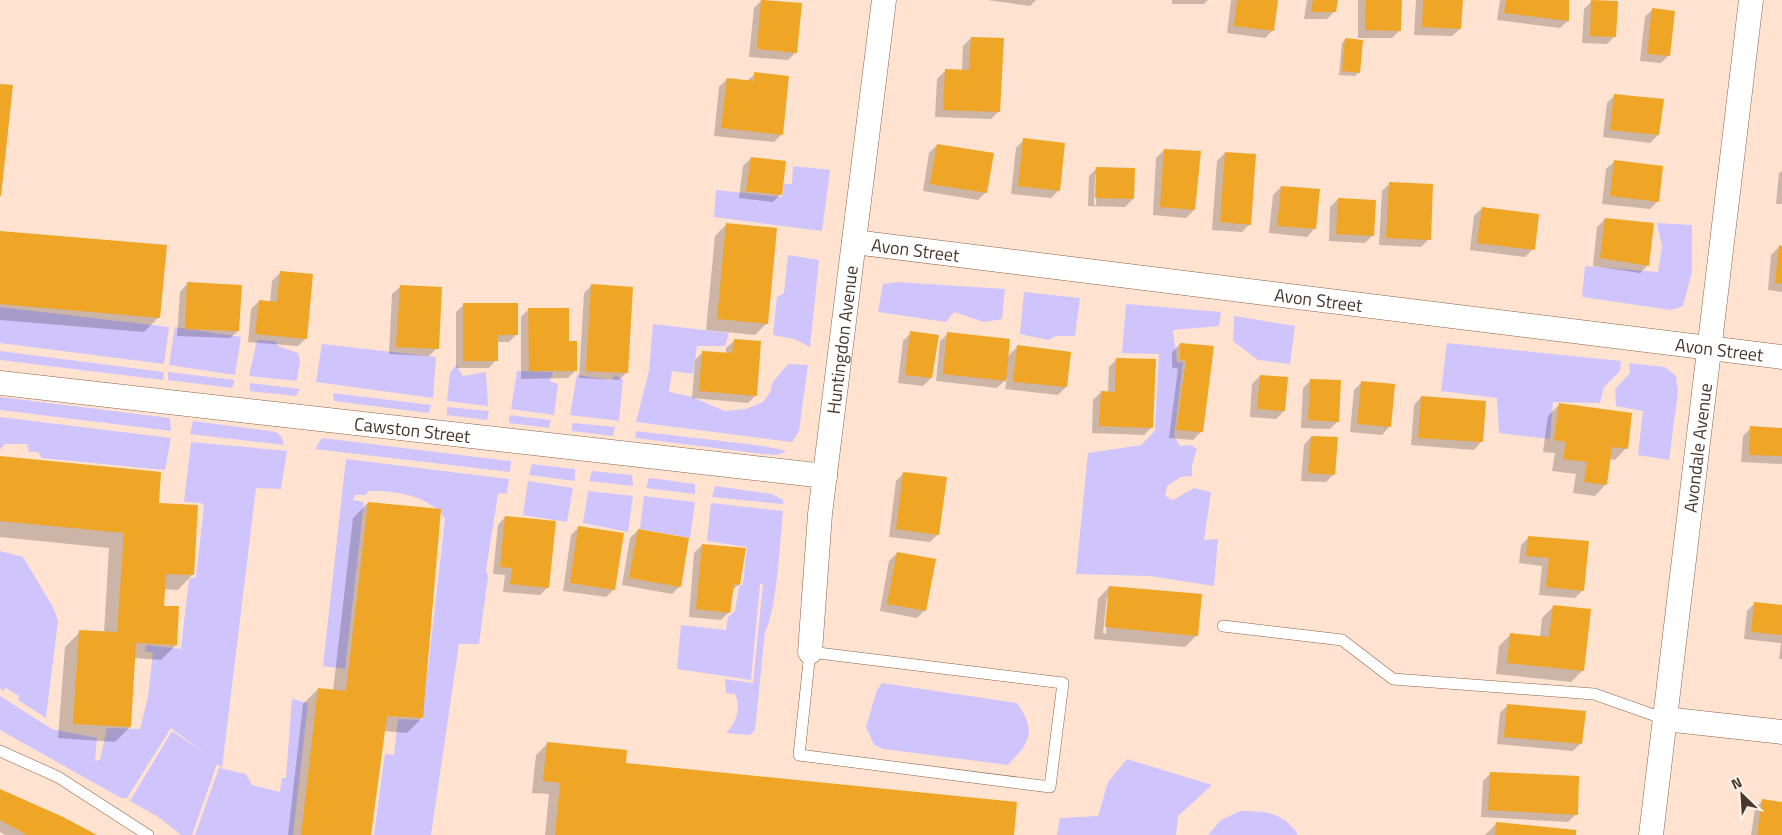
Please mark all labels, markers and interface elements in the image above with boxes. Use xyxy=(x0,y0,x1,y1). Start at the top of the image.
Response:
street label: Avon Street xyxy=(870,231,962,269)
street label: Huntingdon Avenue xyxy=(819,264,864,416)
street label: Avon Street xyxy=(1273,281,1365,318)
street label: Avon Street xyxy=(1674,330,1766,368)
street label: Avondale Avenue xyxy=(1676,382,1719,514)
street label: Cawston Street xyxy=(353,410,473,450)
north arrow xyxy=(1717,770,1767,820)
text: N xyxy=(1727,771,1745,794)

